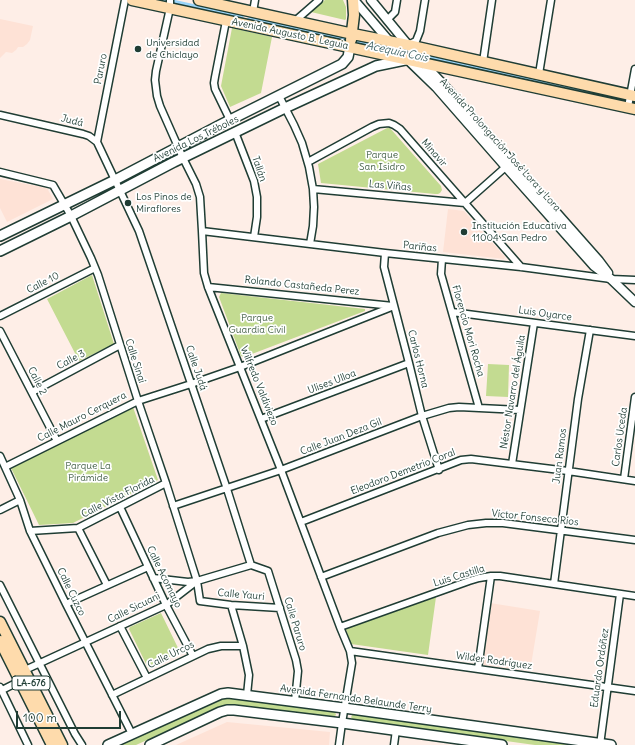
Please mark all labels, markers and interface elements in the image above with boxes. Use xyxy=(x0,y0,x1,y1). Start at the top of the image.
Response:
street label: Avenida Augusto B. Leguia xyxy=(231,16,349,52)
place label: Universidad de Chiclayo xyxy=(146,37,199,60)
water label: Acequia Cois xyxy=(365,39,429,65)
marker: Universidad de Chiclayo xyxy=(133,44,143,54)
street label: Paruro xyxy=(92,53,110,85)
street label: Avenida Prolongación José Lora y Lora xyxy=(437,76,563,214)
street label: Judá xyxy=(60,112,84,130)
street label: Avenida Los Tréboles xyxy=(151,113,241,165)
street label: Minavir xyxy=(419,137,449,169)
park label: Parque San Isidro xyxy=(359,149,405,172)
street label: Tallán xyxy=(249,155,269,183)
street label: Las Viñas xyxy=(368,178,412,194)
place label: Los Pinos de Miraflores xyxy=(136,191,192,214)
marker: Los Pinos de Miraflores xyxy=(123,198,133,208)
place label: Institución Educativa 11004 San Pedro xyxy=(472,220,567,244)
marker: Institución Educativa 11004 San Pedro xyxy=(459,227,469,237)
street label: Pariñas xyxy=(403,239,437,255)
street label: Calle 10 xyxy=(25,270,61,296)
street label: Rolando Castañeda Perez xyxy=(244,274,360,298)
street label: Florencio Mori Rocha xyxy=(449,284,487,378)
street label: Luis Oyarce xyxy=(518,304,572,324)
park label: Parque Guardia Civil xyxy=(228,312,286,336)
street label: Carlos Horna xyxy=(405,329,431,389)
street label: Néstor Navarro del Águila xyxy=(498,334,528,450)
street label: Calle Sinaí xyxy=(122,337,148,385)
street label: Calle Judá xyxy=(183,344,209,392)
street label: Wilfredo Valdiviezo xyxy=(238,345,280,427)
street label: Calle 3 xyxy=(55,348,87,372)
street label: Calle 2 xyxy=(25,365,49,397)
street label: Ulises Ulloa xyxy=(306,367,358,397)
street label: Calle Mauro Cerquera xyxy=(36,389,128,445)
street label: Carlos Uceda xyxy=(610,407,630,467)
street label: Calle Juan Deza Gil xyxy=(299,416,383,458)
street label: Juan Ramos xyxy=(551,428,569,484)
street label: Eleodoro Demetrio Coral xyxy=(349,447,457,497)
park label: Parque La Pirámide xyxy=(65,460,111,484)
street label: Calle Vista Florida xyxy=(79,473,157,521)
street label: Víctor Fonseca Ríos xyxy=(491,507,579,529)
street label: Calle Acomayo xyxy=(144,544,184,610)
street label: Luis Castilla xyxy=(432,563,486,589)
street label: Calle Cuzco xyxy=(54,566,88,618)
street label: Calle Yauri xyxy=(217,587,265,603)
street label: Calle Sicuani xyxy=(106,590,162,626)
street label: Calle Paruro xyxy=(281,596,309,652)
street label: Eduardo Ordóñez xyxy=(588,627,612,709)
street label: Calle Urcos xyxy=(146,639,196,671)
street label: Wilder Rodríguez xyxy=(455,650,533,672)
road number: LA-676 xyxy=(12,676,50,690)
street label: Avenida Fernando Belaunde Terry xyxy=(279,682,433,716)
scale bar xyxy=(18,703,123,729)
text: 100 m xyxy=(23,710,57,725)

